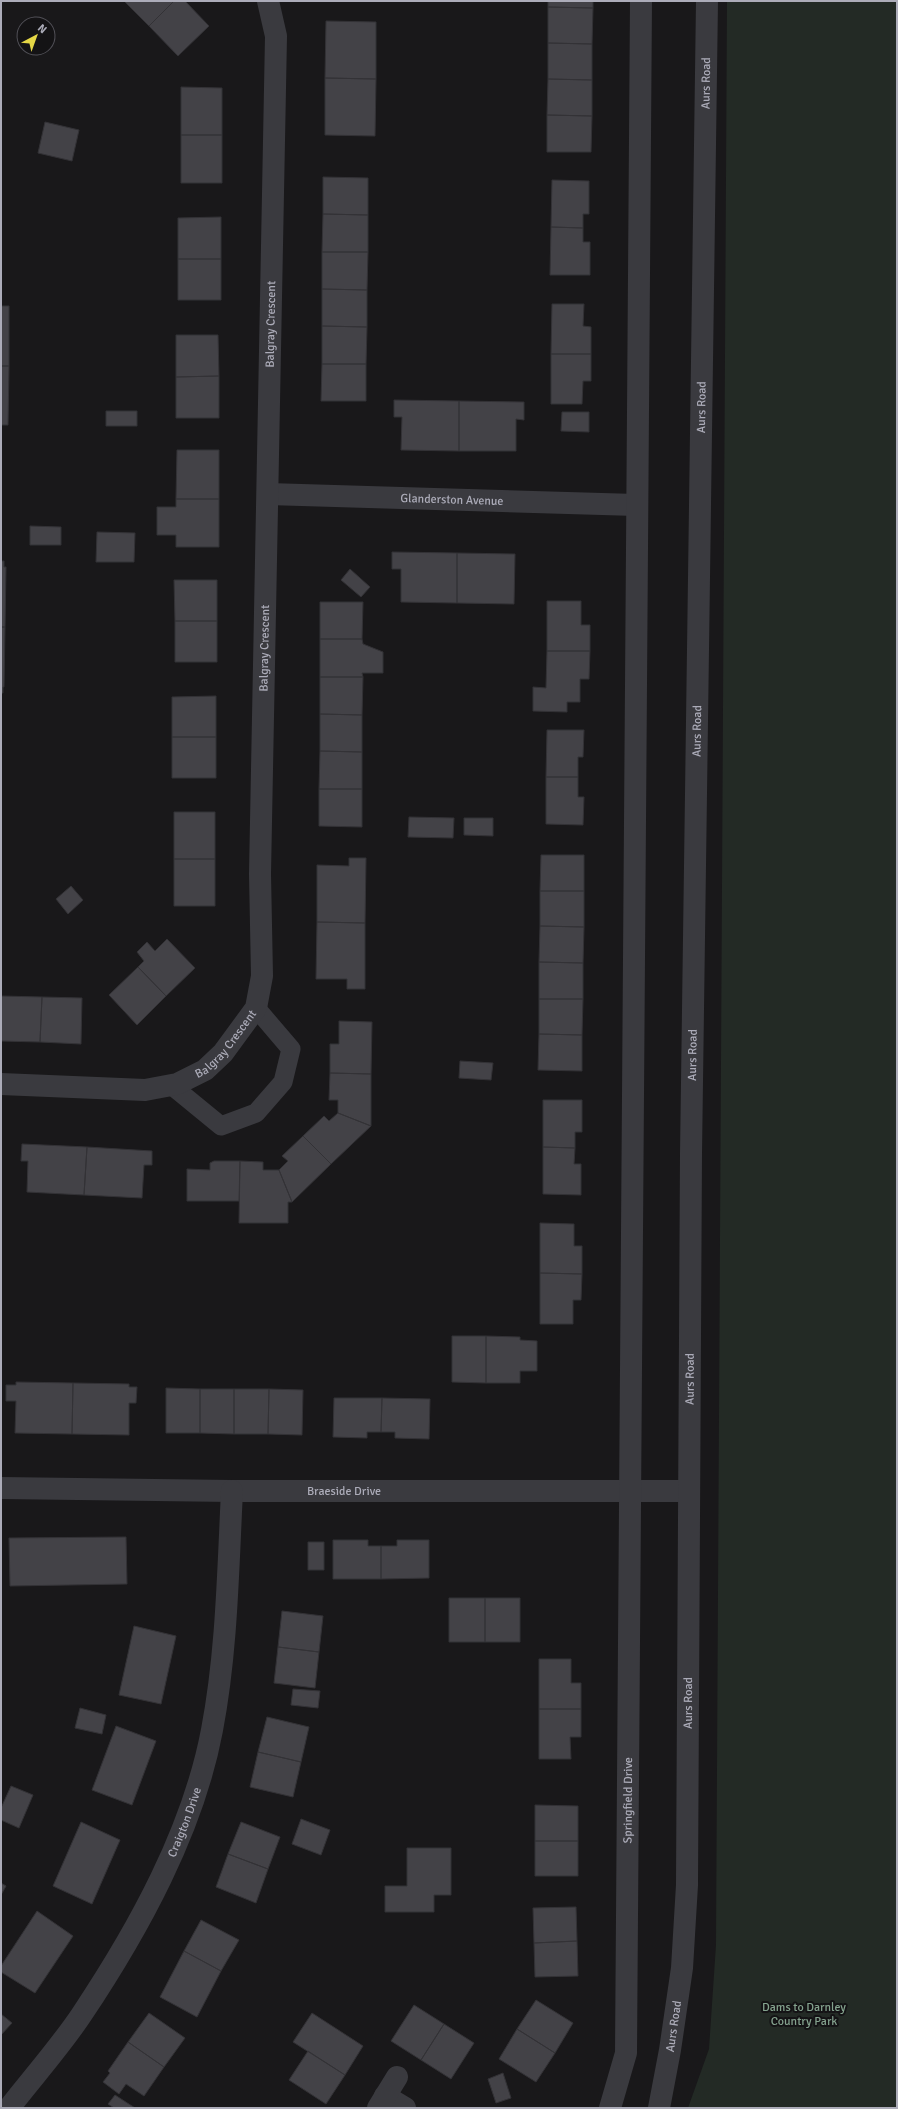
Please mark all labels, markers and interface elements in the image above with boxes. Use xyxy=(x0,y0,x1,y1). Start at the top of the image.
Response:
north arrow xyxy=(16,16,56,56)
text: N xyxy=(35,21,49,36)
street label: Aurs Road xyxy=(698,57,714,109)
street label: Balgray Crescent xyxy=(262,281,279,368)
street label: Aurs Road xyxy=(694,381,709,433)
street label: Glanderston Avenue xyxy=(400,490,504,509)
street label: Balgray Crescent xyxy=(256,605,273,692)
street label: Aurs Road xyxy=(689,705,705,757)
street label: Balgray Crescent xyxy=(192,1007,260,1081)
street label: Aurs Road xyxy=(685,1029,700,1081)
street label: Aurs Road xyxy=(682,1353,697,1405)
street label: Braeside Drive xyxy=(307,1484,381,1499)
street label: Aurs Road xyxy=(680,1677,696,1729)
street label: Springfield Drive xyxy=(620,1757,636,1843)
street label: Craigton Drive xyxy=(164,1785,205,1860)
street label: Aurs Road xyxy=(662,2000,685,2053)
park label: Dams to Darnley Country Park xyxy=(762,2000,846,2029)

